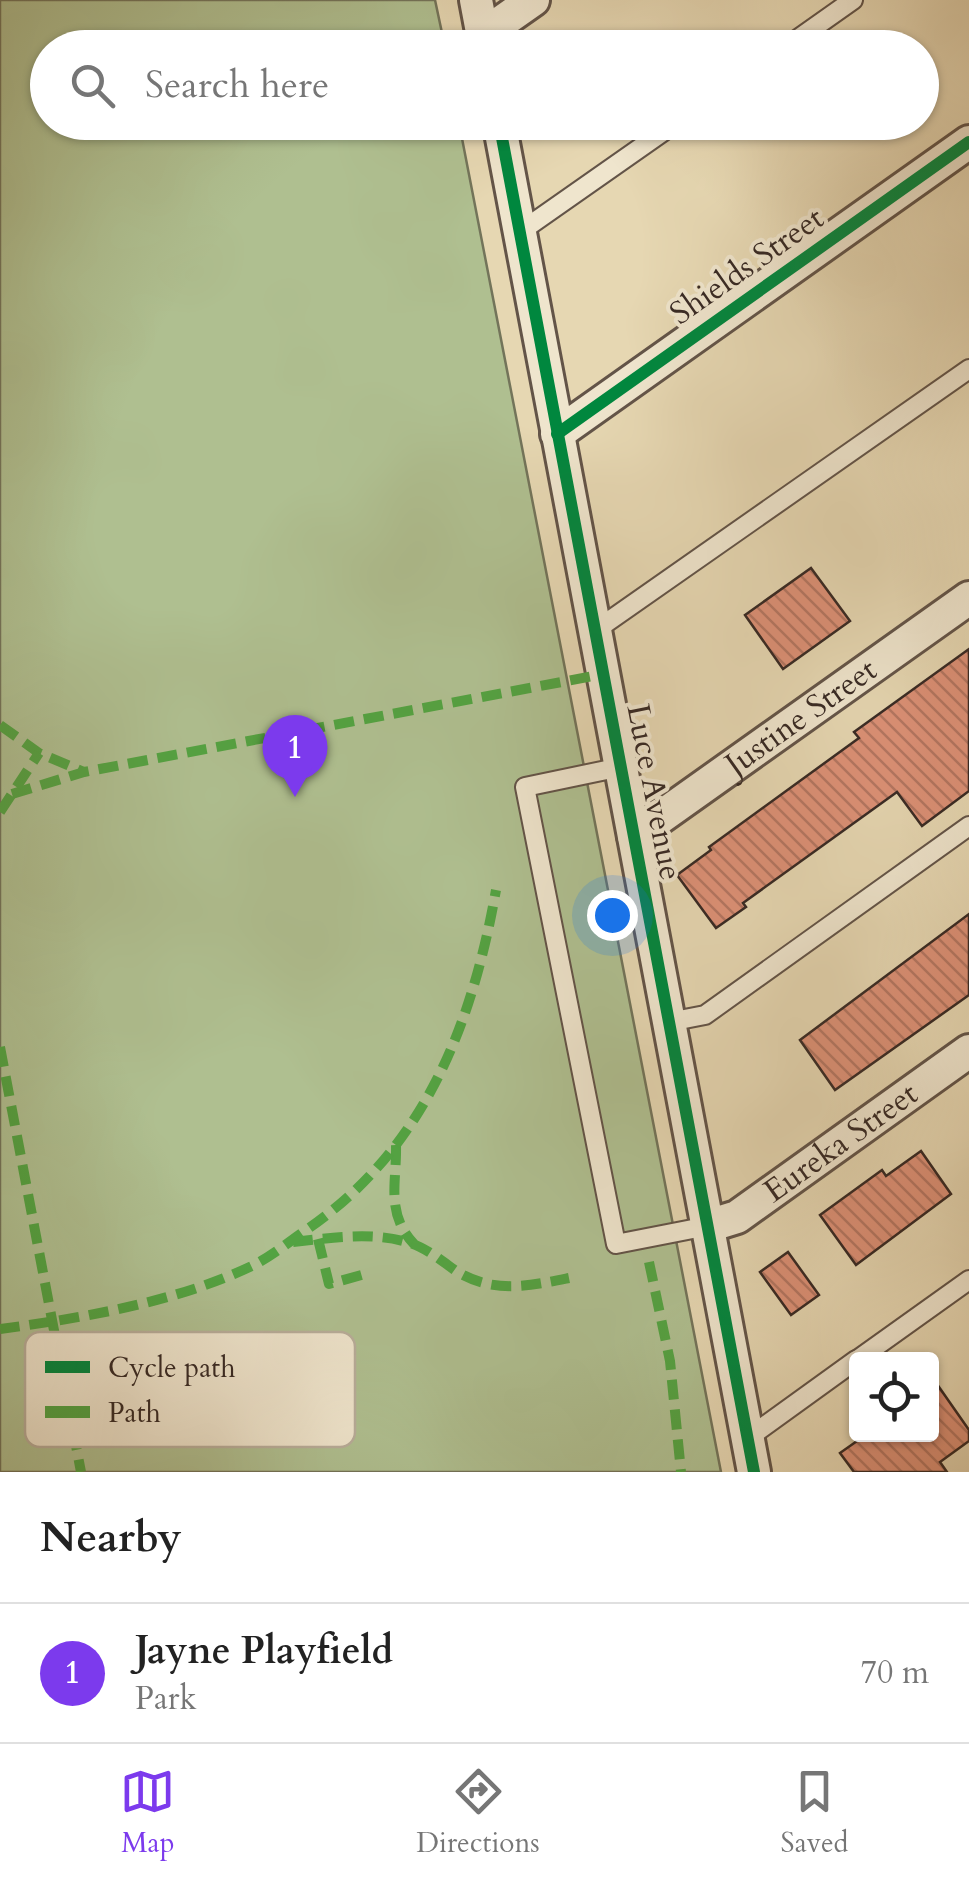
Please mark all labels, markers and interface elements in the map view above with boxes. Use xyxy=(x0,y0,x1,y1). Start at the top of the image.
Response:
search box xyxy=(30,30,939,140)
icon: search xyxy=(65,58,120,113)
text: Search here xyxy=(145,59,329,111)
street label: Shields Street xyxy=(661,197,833,335)
street label: Justine Street xyxy=(713,648,886,789)
street label: Luce Avenue xyxy=(615,700,693,884)
pin: 1 xyxy=(262,714,328,797)
your location xyxy=(587,890,638,941)
street label: Eureka Street xyxy=(755,1072,927,1213)
legend xyxy=(25,1332,355,1447)
text: Cycle path xyxy=(108,1349,236,1387)
map controls xyxy=(849,1352,939,1442)
button: locate xyxy=(849,1352,939,1442)
text: Path xyxy=(108,1394,161,1432)
text: Nearby xyxy=(40,1509,182,1566)
text: Jayne Playfield xyxy=(135,1625,393,1677)
text: 1 xyxy=(64,1651,81,1695)
text: 70 m xyxy=(861,1651,929,1695)
text: Park xyxy=(135,1677,197,1721)
tab: Map xyxy=(120,1764,175,1862)
tab: Directions xyxy=(416,1764,540,1862)
tab: Saved xyxy=(781,1764,849,1862)

